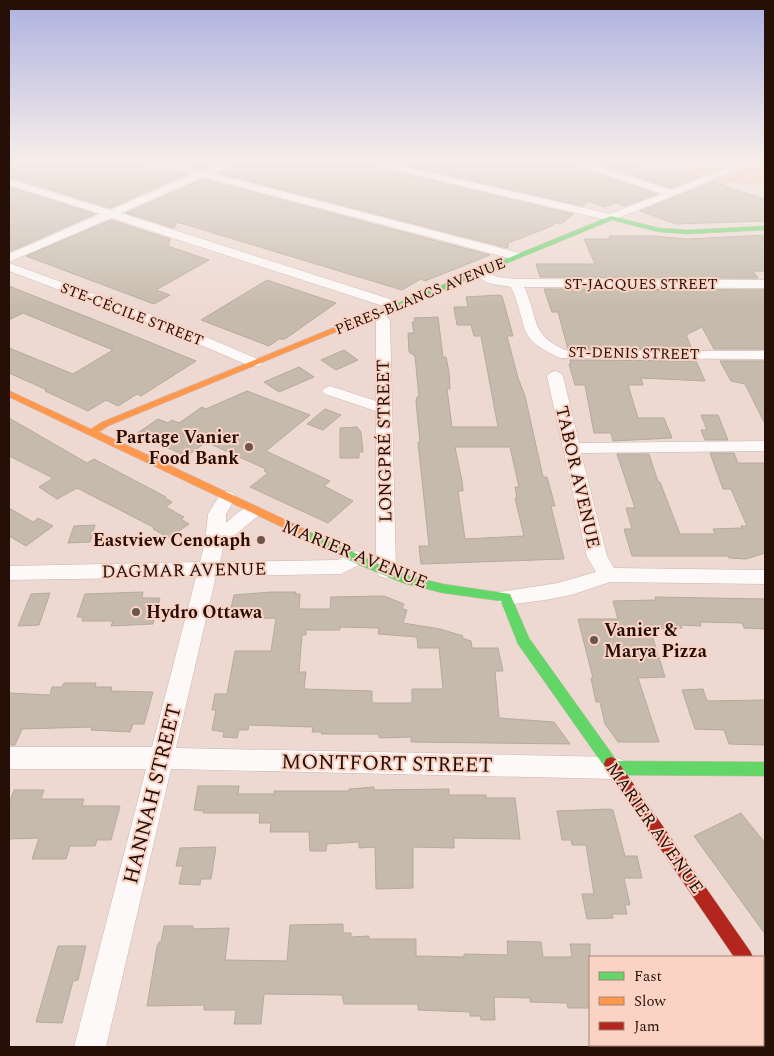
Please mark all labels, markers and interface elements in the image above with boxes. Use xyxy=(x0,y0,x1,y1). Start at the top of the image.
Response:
street label: PÈRES-BLANCS AVENUE xyxy=(331,252,509,341)
street label: ST-JACQUES STREET xyxy=(564,273,718,296)
street label: STE-CÉCILE STREET xyxy=(57,277,207,352)
street label: ST-DENIS STREET xyxy=(568,341,700,366)
street label: LONGPRÉ STREET xyxy=(370,359,399,523)
street label: TABOR AVENUE xyxy=(548,403,607,551)
place label: Partage Vanier Food Bank xyxy=(115,424,239,472)
marker: Partage Vanier Food Bank xyxy=(243,441,255,453)
street label: MARIER AVENUE xyxy=(278,513,432,596)
place label: Eastview Cenotaph xyxy=(93,527,251,554)
marker: Eastview Cenotaph xyxy=(255,534,267,546)
street label: DAGMAR AVENUE xyxy=(101,556,267,585)
place label: Hydro Ottawa xyxy=(146,599,263,626)
marker: Hydro Ottawa xyxy=(130,606,142,618)
place label: Vanier & Marya Pizza xyxy=(604,617,708,665)
marker: Vanier & Marya Pizza xyxy=(588,634,600,646)
street label: HANNAH STREET xyxy=(115,701,191,887)
street label: MONTFORT STREET xyxy=(281,746,493,782)
street label: MARIER AVENUE xyxy=(599,757,710,900)
legend xyxy=(589,956,764,1046)
text: Fast xyxy=(634,965,662,988)
text: Slow xyxy=(634,990,666,1013)
text: Jam xyxy=(634,1015,660,1038)

